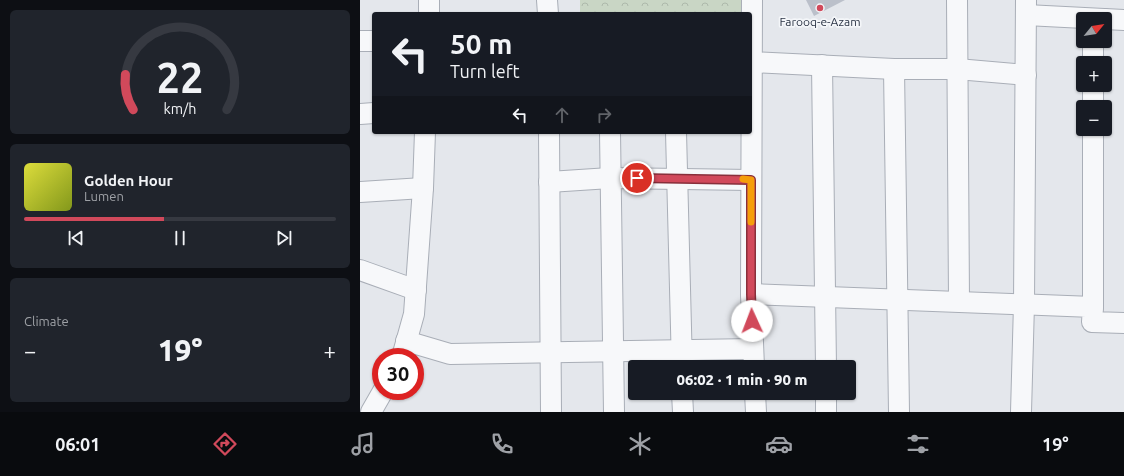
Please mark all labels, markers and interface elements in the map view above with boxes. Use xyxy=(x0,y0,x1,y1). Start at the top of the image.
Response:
marker: Farooq-e-Azam xyxy=(815,3,825,13)
north arrow xyxy=(1076,12,1112,48)
map controls xyxy=(1076,12,1112,136)
place label: Farooq-e-Azam xyxy=(779,15,861,28)
icon: left xyxy=(384,28,436,80)
text: 50 m xyxy=(450,28,512,59)
text: 22 xyxy=(157,54,203,101)
button: + xyxy=(1076,56,1112,92)
text: Turn left xyxy=(450,61,520,81)
button: − xyxy=(1076,100,1112,136)
text: km/h xyxy=(164,101,196,117)
icon: left xyxy=(509,104,531,126)
icon: ahead xyxy=(551,104,573,126)
icon: right xyxy=(593,104,615,126)
pin xyxy=(620,161,654,195)
icon: arrive xyxy=(626,167,648,189)
text: Golden Hour xyxy=(84,172,173,189)
text: Lumen xyxy=(84,189,124,203)
icon: previous xyxy=(65,227,87,249)
icon: pause xyxy=(169,227,191,249)
icon: next xyxy=(273,227,295,249)
position arrow xyxy=(731,300,773,342)
text: Climate xyxy=(24,314,69,328)
text: 19° xyxy=(158,333,202,367)
text: − xyxy=(24,338,36,363)
text: + xyxy=(324,338,336,363)
speed limit sign: 30 xyxy=(372,348,424,400)
text: 06:02 · 1 min · 90 m xyxy=(677,371,807,388)
icon: directions xyxy=(211,430,239,458)
icon: music xyxy=(349,430,377,458)
icon: phone xyxy=(488,430,516,458)
icon: climate xyxy=(626,430,654,458)
icon: car xyxy=(765,430,793,458)
icon: filters xyxy=(904,430,932,458)
text: 06:01 xyxy=(55,434,100,454)
text: 19° xyxy=(1042,434,1069,454)

